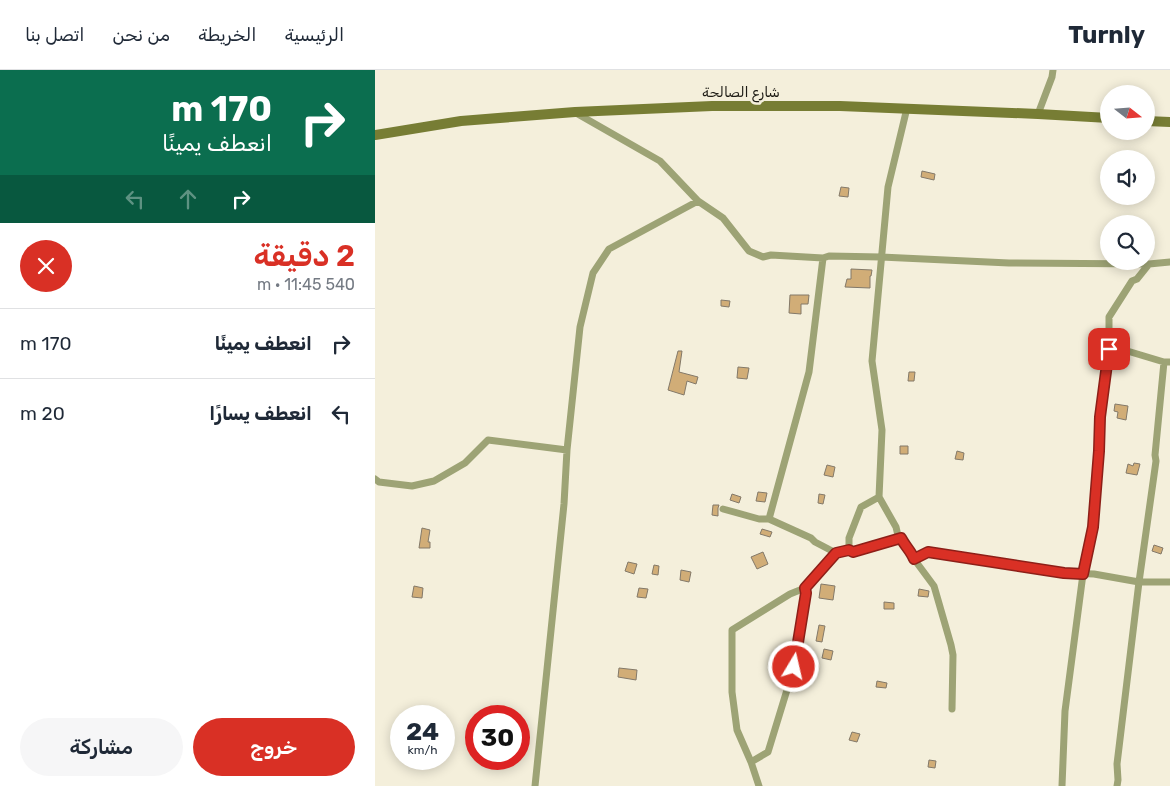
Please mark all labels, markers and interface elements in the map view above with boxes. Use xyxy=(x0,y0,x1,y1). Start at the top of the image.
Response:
text: Turnly xyxy=(1068,21,1145,49)
text: اتصل بنا xyxy=(25,24,84,46)
text: من نحن xyxy=(112,24,170,46)
text: الخريطة xyxy=(198,24,256,46)
text: الرئيسية xyxy=(284,24,344,46)
street label: شارع الصالحة xyxy=(702,84,780,103)
north arrow xyxy=(1100,85,1155,140)
map controls xyxy=(1100,85,1155,270)
text: 170 m xyxy=(171,88,272,130)
icon: right xyxy=(290,90,355,155)
text: انعطف يمينًا xyxy=(162,130,272,157)
button: sound xyxy=(1100,150,1155,205)
icon: left xyxy=(121,185,149,213)
icon: ahead xyxy=(174,185,202,213)
icon: right xyxy=(227,185,255,213)
button: search xyxy=(1100,215,1155,270)
text: 2 دقيقة xyxy=(253,238,355,274)
button: close xyxy=(20,240,72,292)
text: 540 m · 11:45 xyxy=(257,275,355,294)
pin xyxy=(1088,328,1130,370)
icon: right xyxy=(327,330,355,358)
text: 170 m xyxy=(20,332,72,355)
text: انعطف يمينًا xyxy=(215,332,312,355)
icon: arrive xyxy=(1095,335,1123,363)
icon: left xyxy=(327,400,355,428)
text: 20 m xyxy=(20,402,65,425)
text: انعطف يسارًا xyxy=(209,402,312,425)
position arrow xyxy=(767,640,819,692)
speed limit sign: 30 xyxy=(465,705,530,770)
text: 24 xyxy=(406,717,439,746)
button: مشاركة xyxy=(20,718,183,776)
button: خروج xyxy=(193,718,355,776)
text: km/h xyxy=(408,743,437,757)

